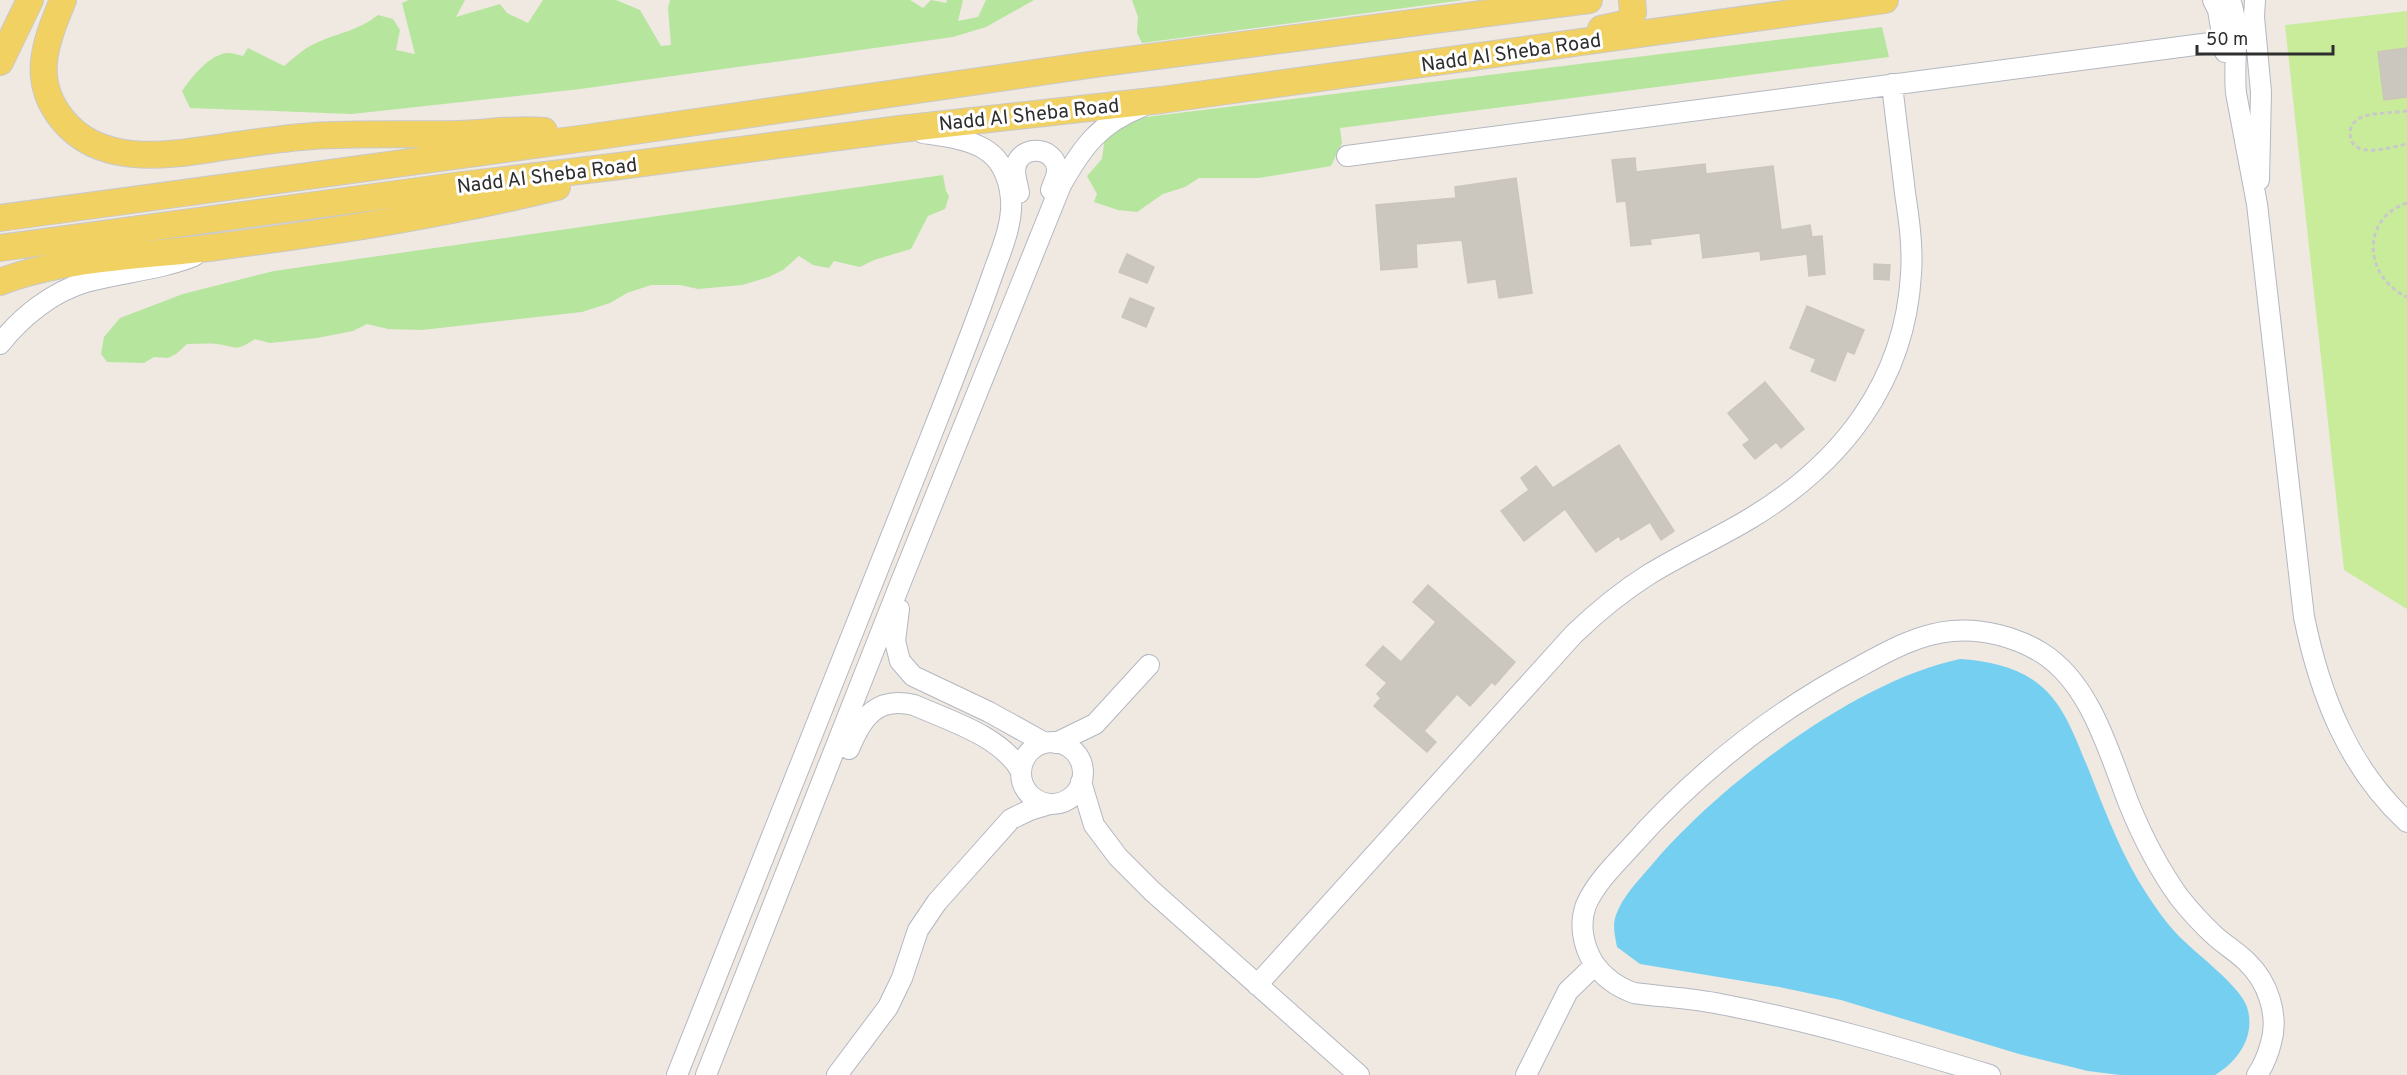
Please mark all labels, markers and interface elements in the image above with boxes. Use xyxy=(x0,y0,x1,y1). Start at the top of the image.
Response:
scale bar xyxy=(2197,18,2334,56)
street label: Nadd Al Sheba Road xyxy=(1420,28,1603,79)
text: 50 m xyxy=(2206,29,2248,52)
street label: Nadd Al Sheba Road xyxy=(938,94,1121,138)
street label: Nadd Al Sheba Road xyxy=(456,153,639,201)

